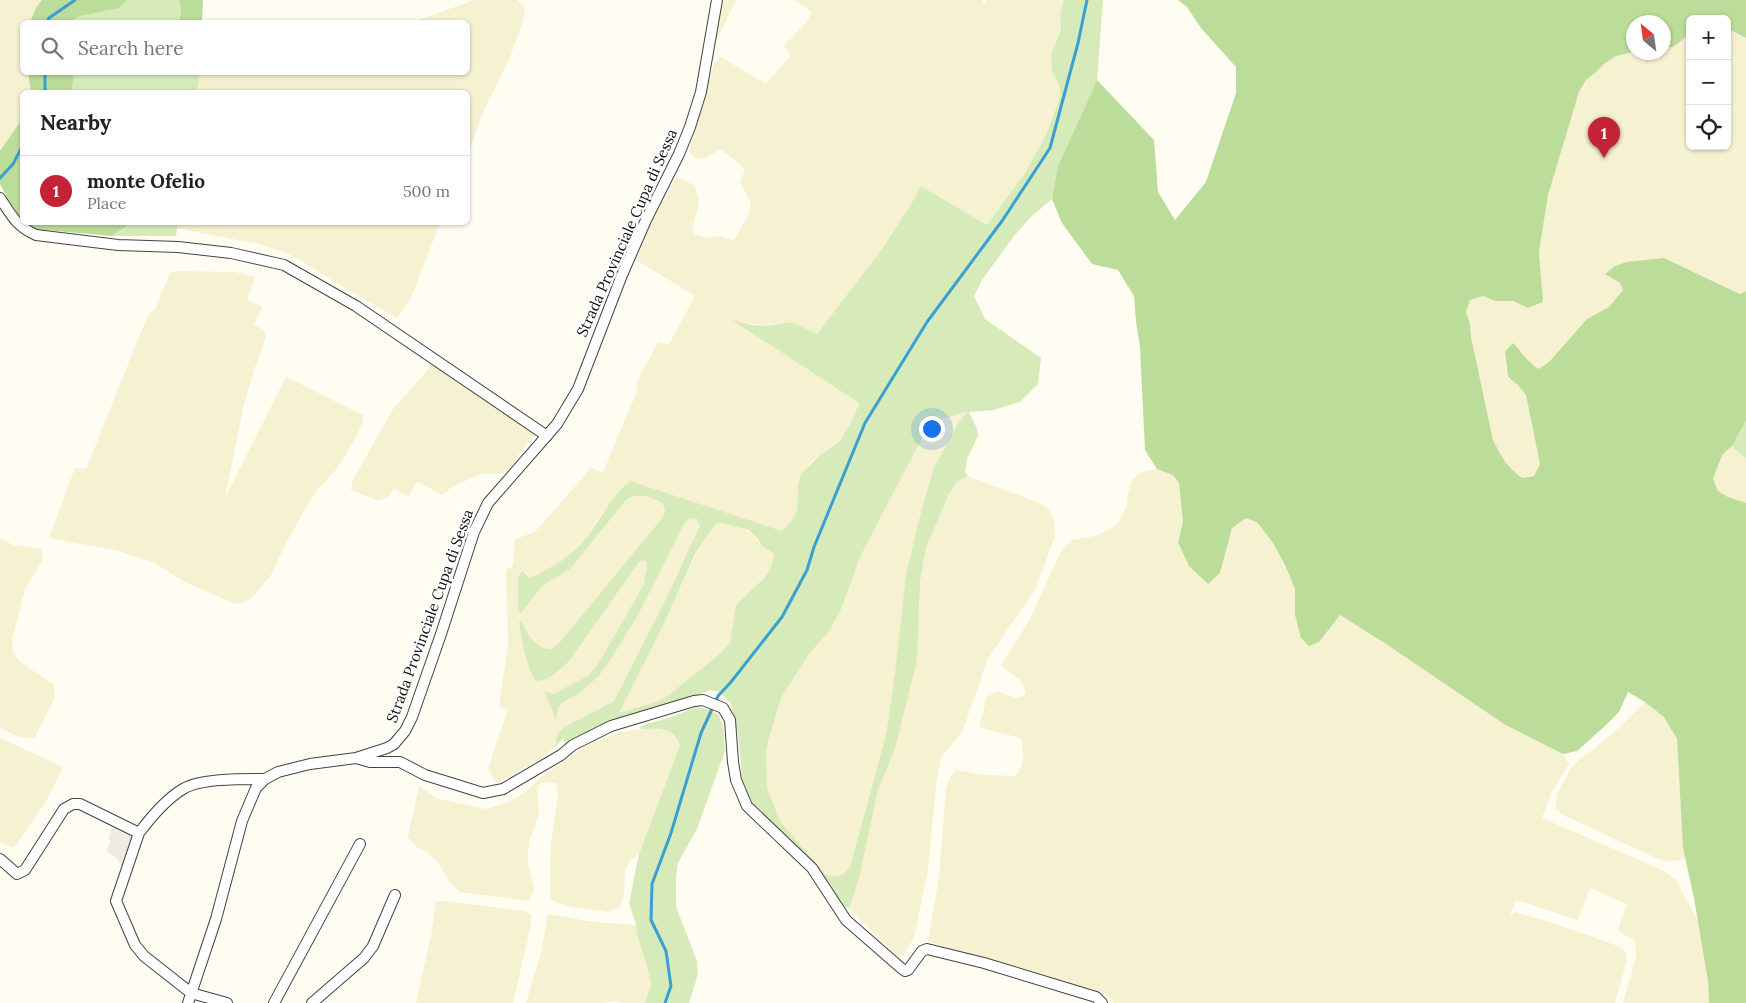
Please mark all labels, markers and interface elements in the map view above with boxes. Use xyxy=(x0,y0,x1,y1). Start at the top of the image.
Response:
north arrow xyxy=(1626,15,1671,60)
map controls xyxy=(1686,15,1731,150)
button: + xyxy=(1686,15,1731,60)
search box xyxy=(20,20,470,75)
icon: search xyxy=(38,34,66,62)
text: Search here xyxy=(78,36,184,60)
button: − xyxy=(1686,60,1731,105)
button: locate xyxy=(1686,105,1731,150)
text: Nearby xyxy=(40,109,111,136)
pin: 1 xyxy=(1588,117,1620,158)
street label: Strada Provinciale Cupa di Sessa xyxy=(572,126,681,340)
text: monte Ofelio xyxy=(87,169,205,193)
text: 1 xyxy=(53,181,59,201)
text: 500 m xyxy=(403,181,450,201)
text: Place xyxy=(87,193,126,213)
your location xyxy=(919,416,945,442)
street label: Strada Provinciale Cupa di Sessa xyxy=(382,506,477,725)

